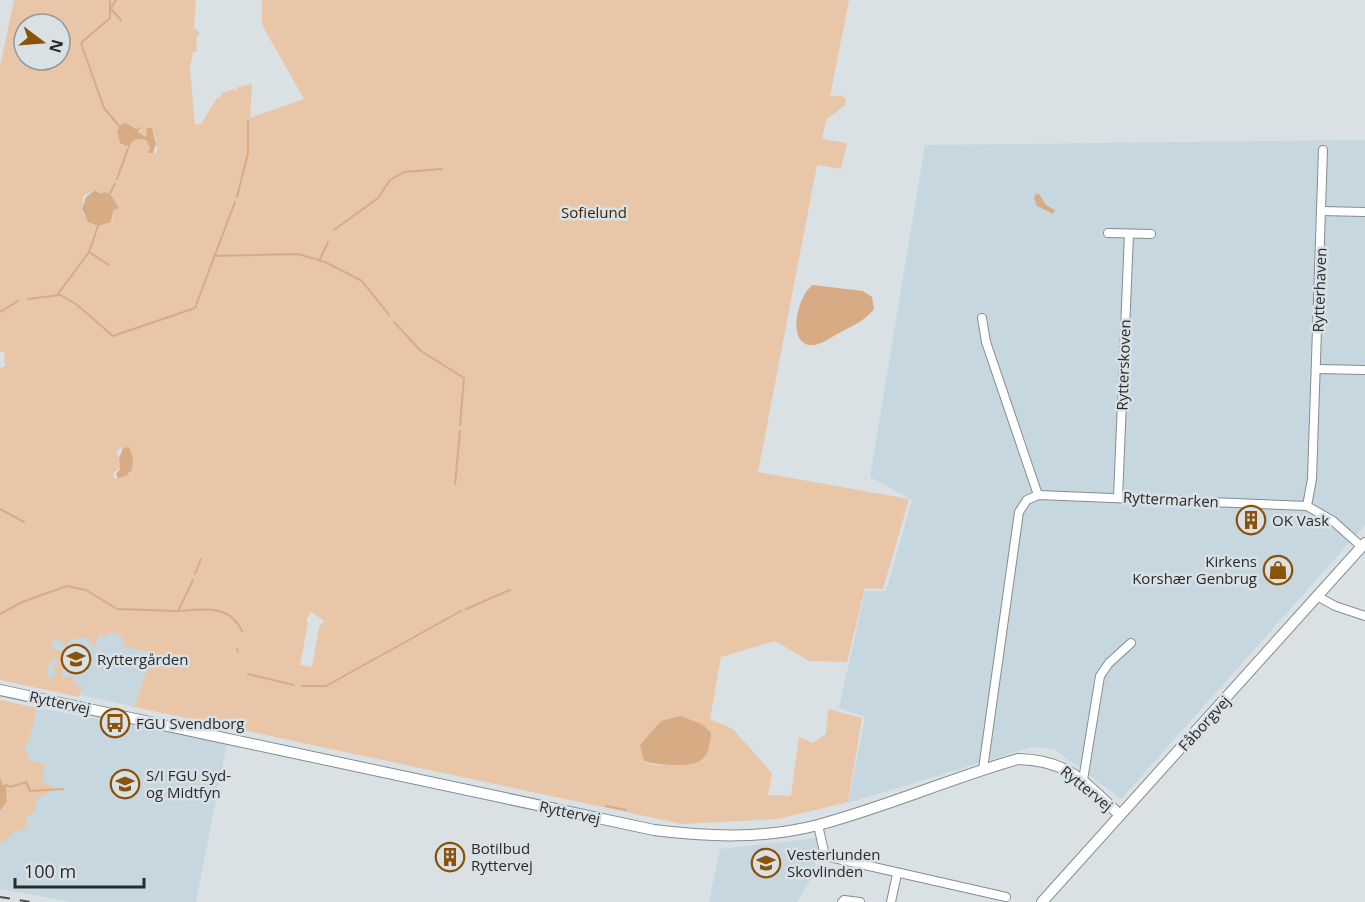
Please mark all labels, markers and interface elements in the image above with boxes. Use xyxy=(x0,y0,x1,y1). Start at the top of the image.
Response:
north arrow xyxy=(12,12,72,72)
text: N xyxy=(44,37,69,55)
park label: Sofielund xyxy=(561,202,627,222)
street label: Rytterhaven xyxy=(1308,247,1330,333)
street label: Rytterskoven xyxy=(1111,319,1135,411)
street label: Ryttermarken xyxy=(1123,487,1219,511)
building icon: OK Vask xyxy=(1235,504,1267,536)
place label: OK Vask xyxy=(1272,510,1329,530)
place label: Kirkens Korshær Genbrug xyxy=(1132,551,1257,588)
shop icon: Kirkens Korshær Genbrug xyxy=(1262,554,1294,586)
school or university icon: Ryttergården xyxy=(60,643,92,675)
place label: Ryttergården xyxy=(97,649,188,669)
street label: Ryttervej xyxy=(28,686,92,718)
street label: Fåborgvej xyxy=(1174,691,1234,755)
bus stop icon: FGU Svendborg xyxy=(99,707,131,739)
place label: FGU Svendborg xyxy=(136,713,244,733)
street label: Ryttervej xyxy=(1057,761,1117,815)
place label: S/I FGU Syd- og Midtfyn xyxy=(146,765,231,802)
school or university icon: S/I FGU Syd- og Midtfyn xyxy=(109,768,141,800)
street label: Ryttervej xyxy=(538,796,602,828)
place label: Botilbud Ryttervej xyxy=(471,838,533,875)
building icon: Botilbud Ryttervej xyxy=(434,841,466,873)
place label: Vesterlunden Skovlinden xyxy=(787,844,880,881)
school or university icon: Vesterlunden Skovlinden xyxy=(750,847,782,879)
scale bar xyxy=(15,851,144,889)
text: 100 m xyxy=(24,859,76,883)

